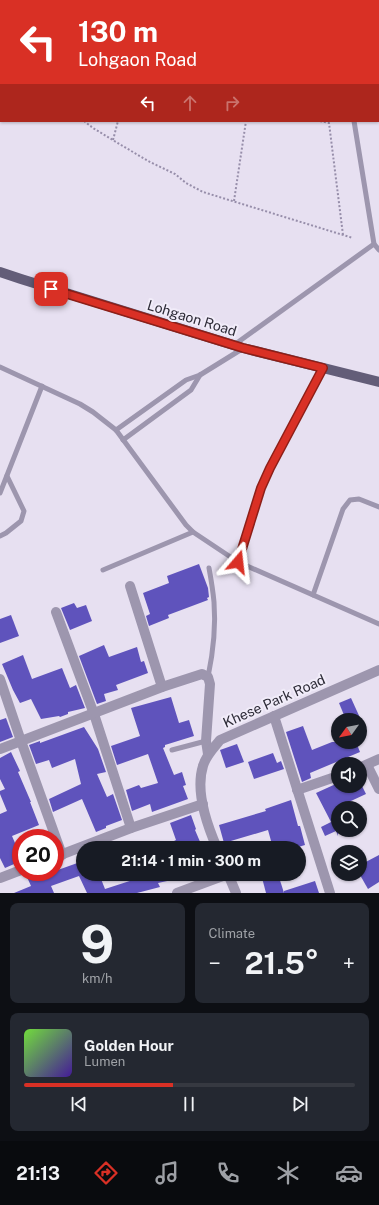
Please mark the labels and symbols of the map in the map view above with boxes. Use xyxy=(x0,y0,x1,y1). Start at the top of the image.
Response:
pin xyxy=(34,272,68,306)
street label: Lohgaon Road xyxy=(145,297,239,339)
position arrow xyxy=(217,541,259,583)
street label: Khese Park Road xyxy=(220,671,328,731)
north arrow xyxy=(331,713,367,749)
speed limit sign: 20 xyxy=(12,829,64,881)

